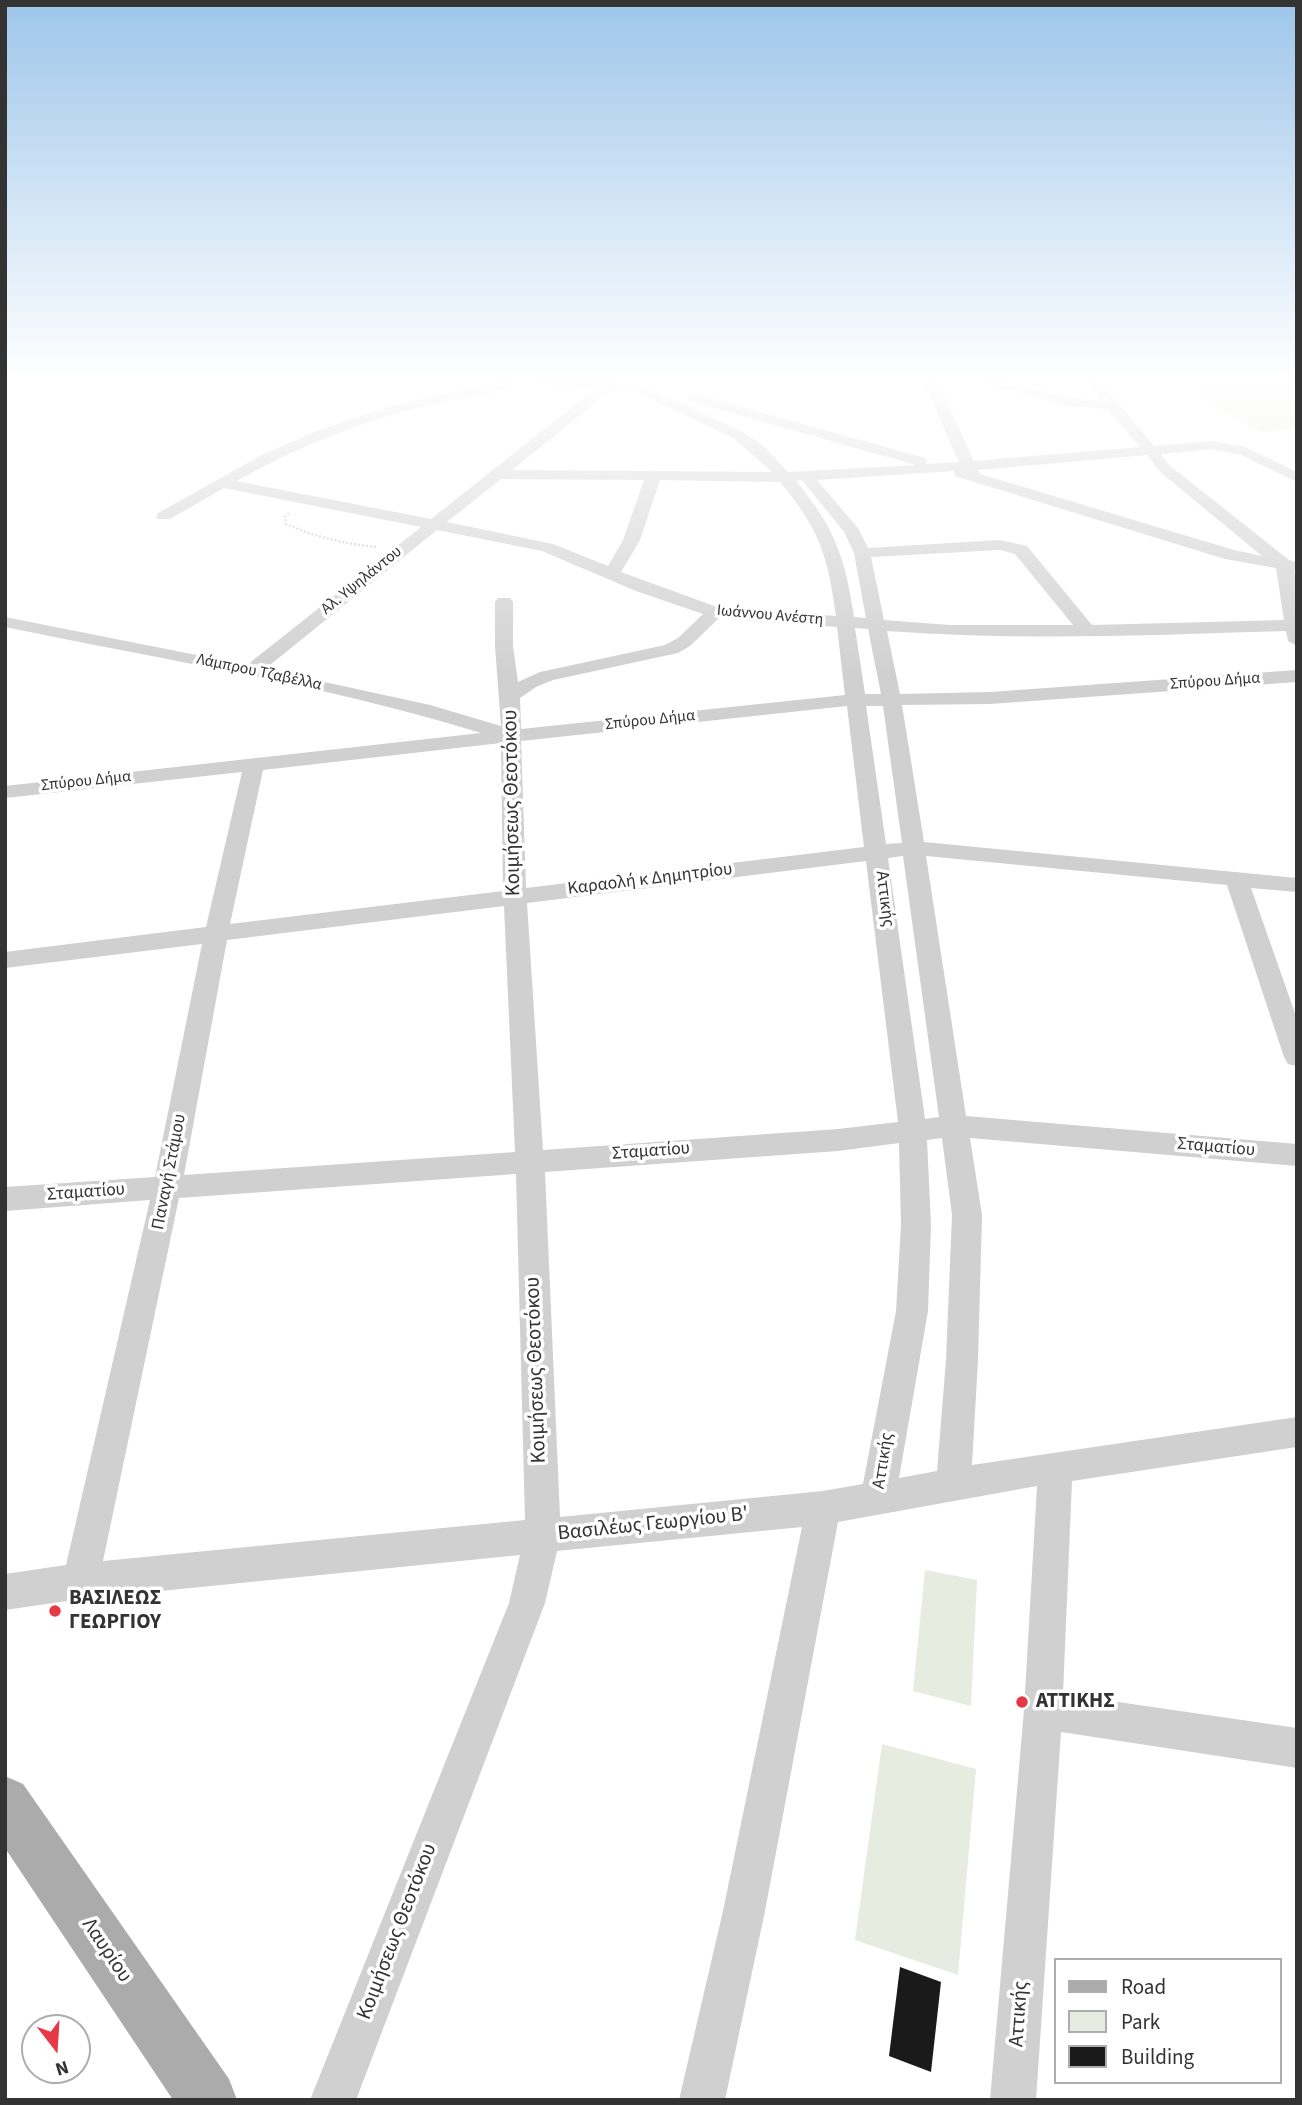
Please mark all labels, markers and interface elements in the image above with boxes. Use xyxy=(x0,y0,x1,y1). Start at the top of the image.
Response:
street label: Αλ. Υψηλάντου xyxy=(318,543,406,619)
street label: Ιωάννου Ανέστη xyxy=(716,602,824,630)
street label: Λάμπρου Τζαβέλλα xyxy=(195,650,323,696)
street label: Σπύρου Δήμα xyxy=(1169,669,1261,695)
street label: Σπύρου Δήμα xyxy=(604,707,696,735)
street label: Κοιμήσεως Θεοτόκου xyxy=(499,709,527,897)
street label: Σπύρου Δήμα xyxy=(40,768,132,796)
street label: Καραολή κ Δημητρίου xyxy=(566,859,734,901)
street label: Αττικής xyxy=(870,870,898,928)
street label: Παναγή Στάμου xyxy=(148,1112,192,1232)
street label: Σταματίου xyxy=(1176,1134,1256,1162)
street label: Σταματίου xyxy=(611,1139,691,1165)
street label: Σταματίου xyxy=(46,1180,126,1206)
street label: Κοιμήσεως Θεοτόκου xyxy=(521,1276,553,1464)
street label: Αττικής xyxy=(869,1431,899,1491)
street label: Βασιλέως Γεωργίου Β' xyxy=(557,1502,749,1548)
place label: ΒΑΣΙΛΕΩΣ ΓΕΩΡΓΙΟΥ xyxy=(69,1586,161,1636)
marker: ΒΑΣΙΛΕΩΣ ΓΕΩΡΓΙΟΥ xyxy=(47,1603,63,1619)
place label: ΑΤΤΙΚΗΣ xyxy=(1036,1689,1115,1715)
marker: ΑΤΤΙΚΗΣ xyxy=(1014,1694,1030,1710)
street label: Κοιμήσεως Θεοτόκου xyxy=(353,1840,443,2024)
street label: Λαυρίου xyxy=(75,1914,137,1988)
legend xyxy=(1054,1958,1281,2084)
text: Road xyxy=(1121,1972,1166,2002)
street label: Αττικής xyxy=(1005,1980,1035,2048)
text: Park xyxy=(1121,2007,1160,2037)
north arrow xyxy=(21,2014,91,2084)
text: Building xyxy=(1121,2042,1194,2072)
text: N xyxy=(52,2053,72,2082)

